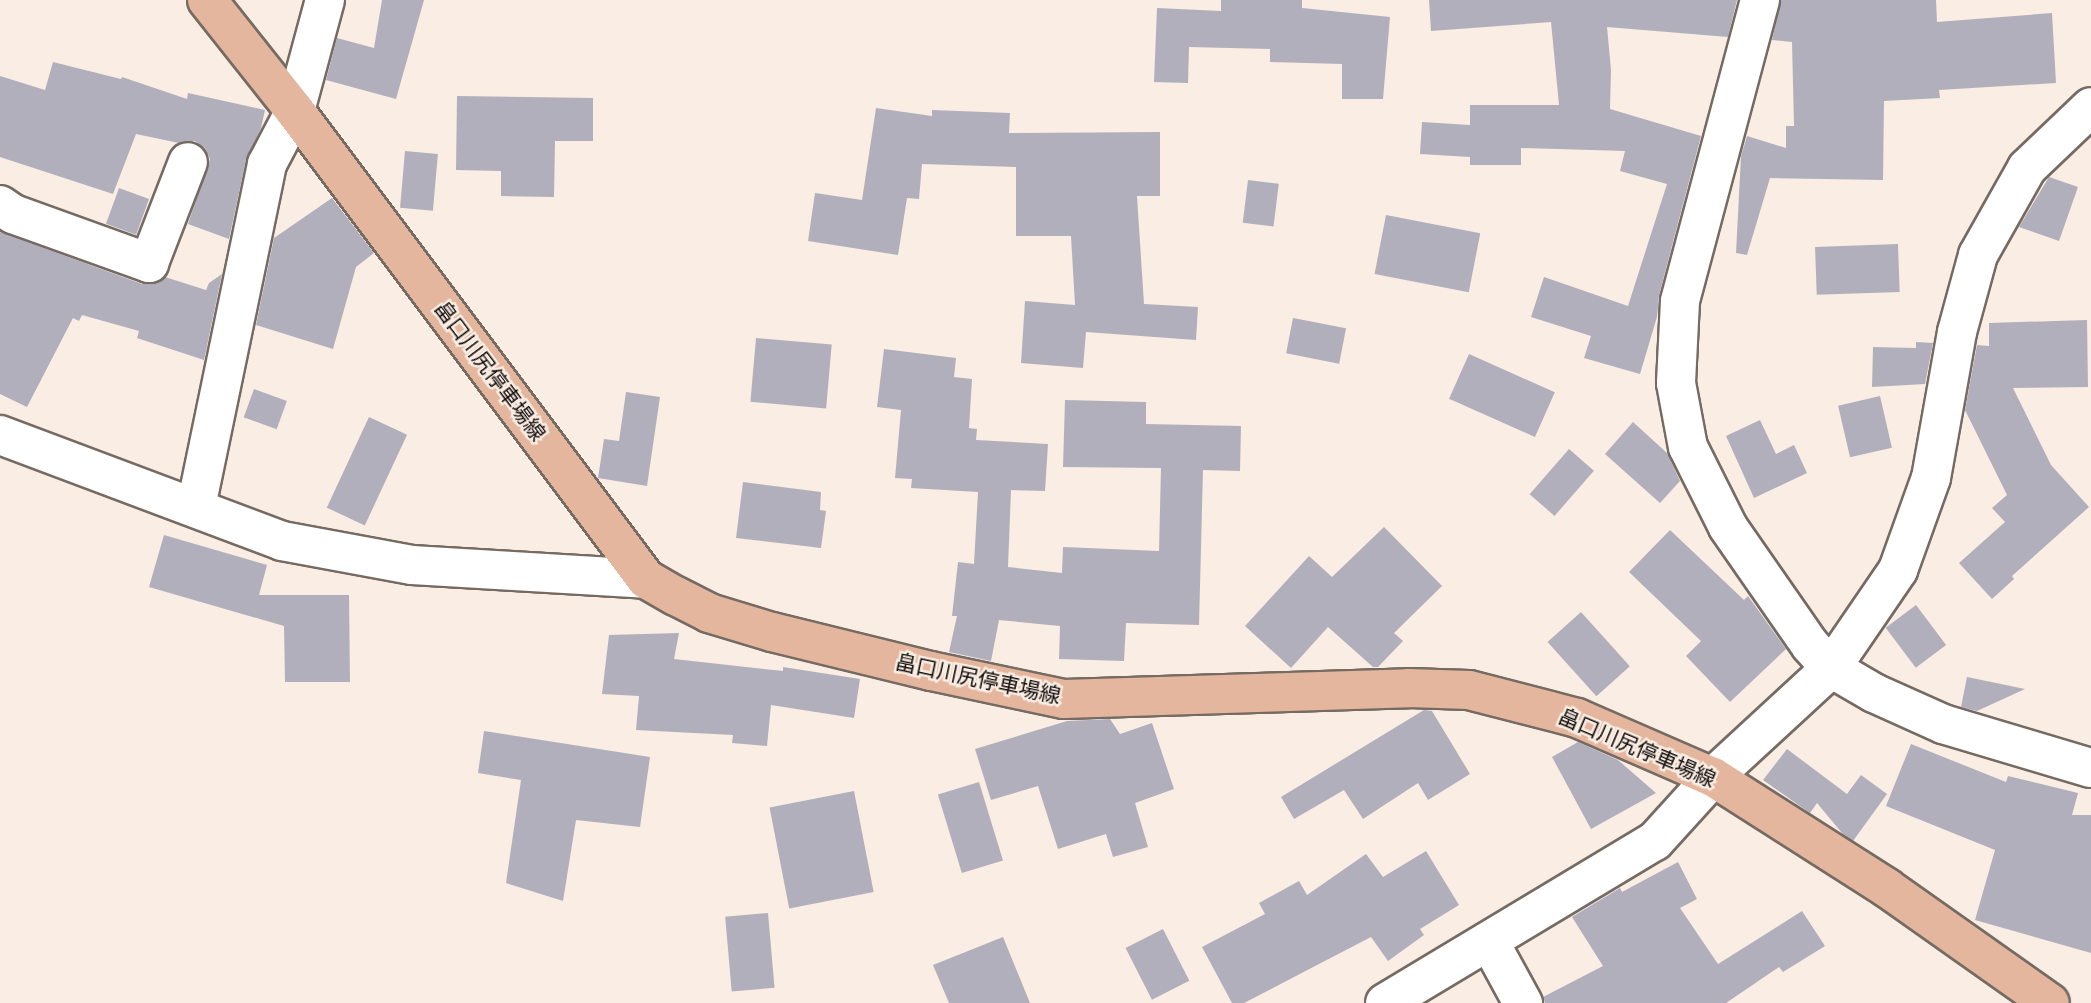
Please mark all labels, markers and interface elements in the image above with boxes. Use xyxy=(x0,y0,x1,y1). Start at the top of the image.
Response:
street label: 畠口川尻停車場線 xyxy=(429,296,551,446)
street label: 畠口川尻停車場線 xyxy=(893,649,1063,709)
street label: 畠口川尻停車場線 xyxy=(1555,704,1719,792)

